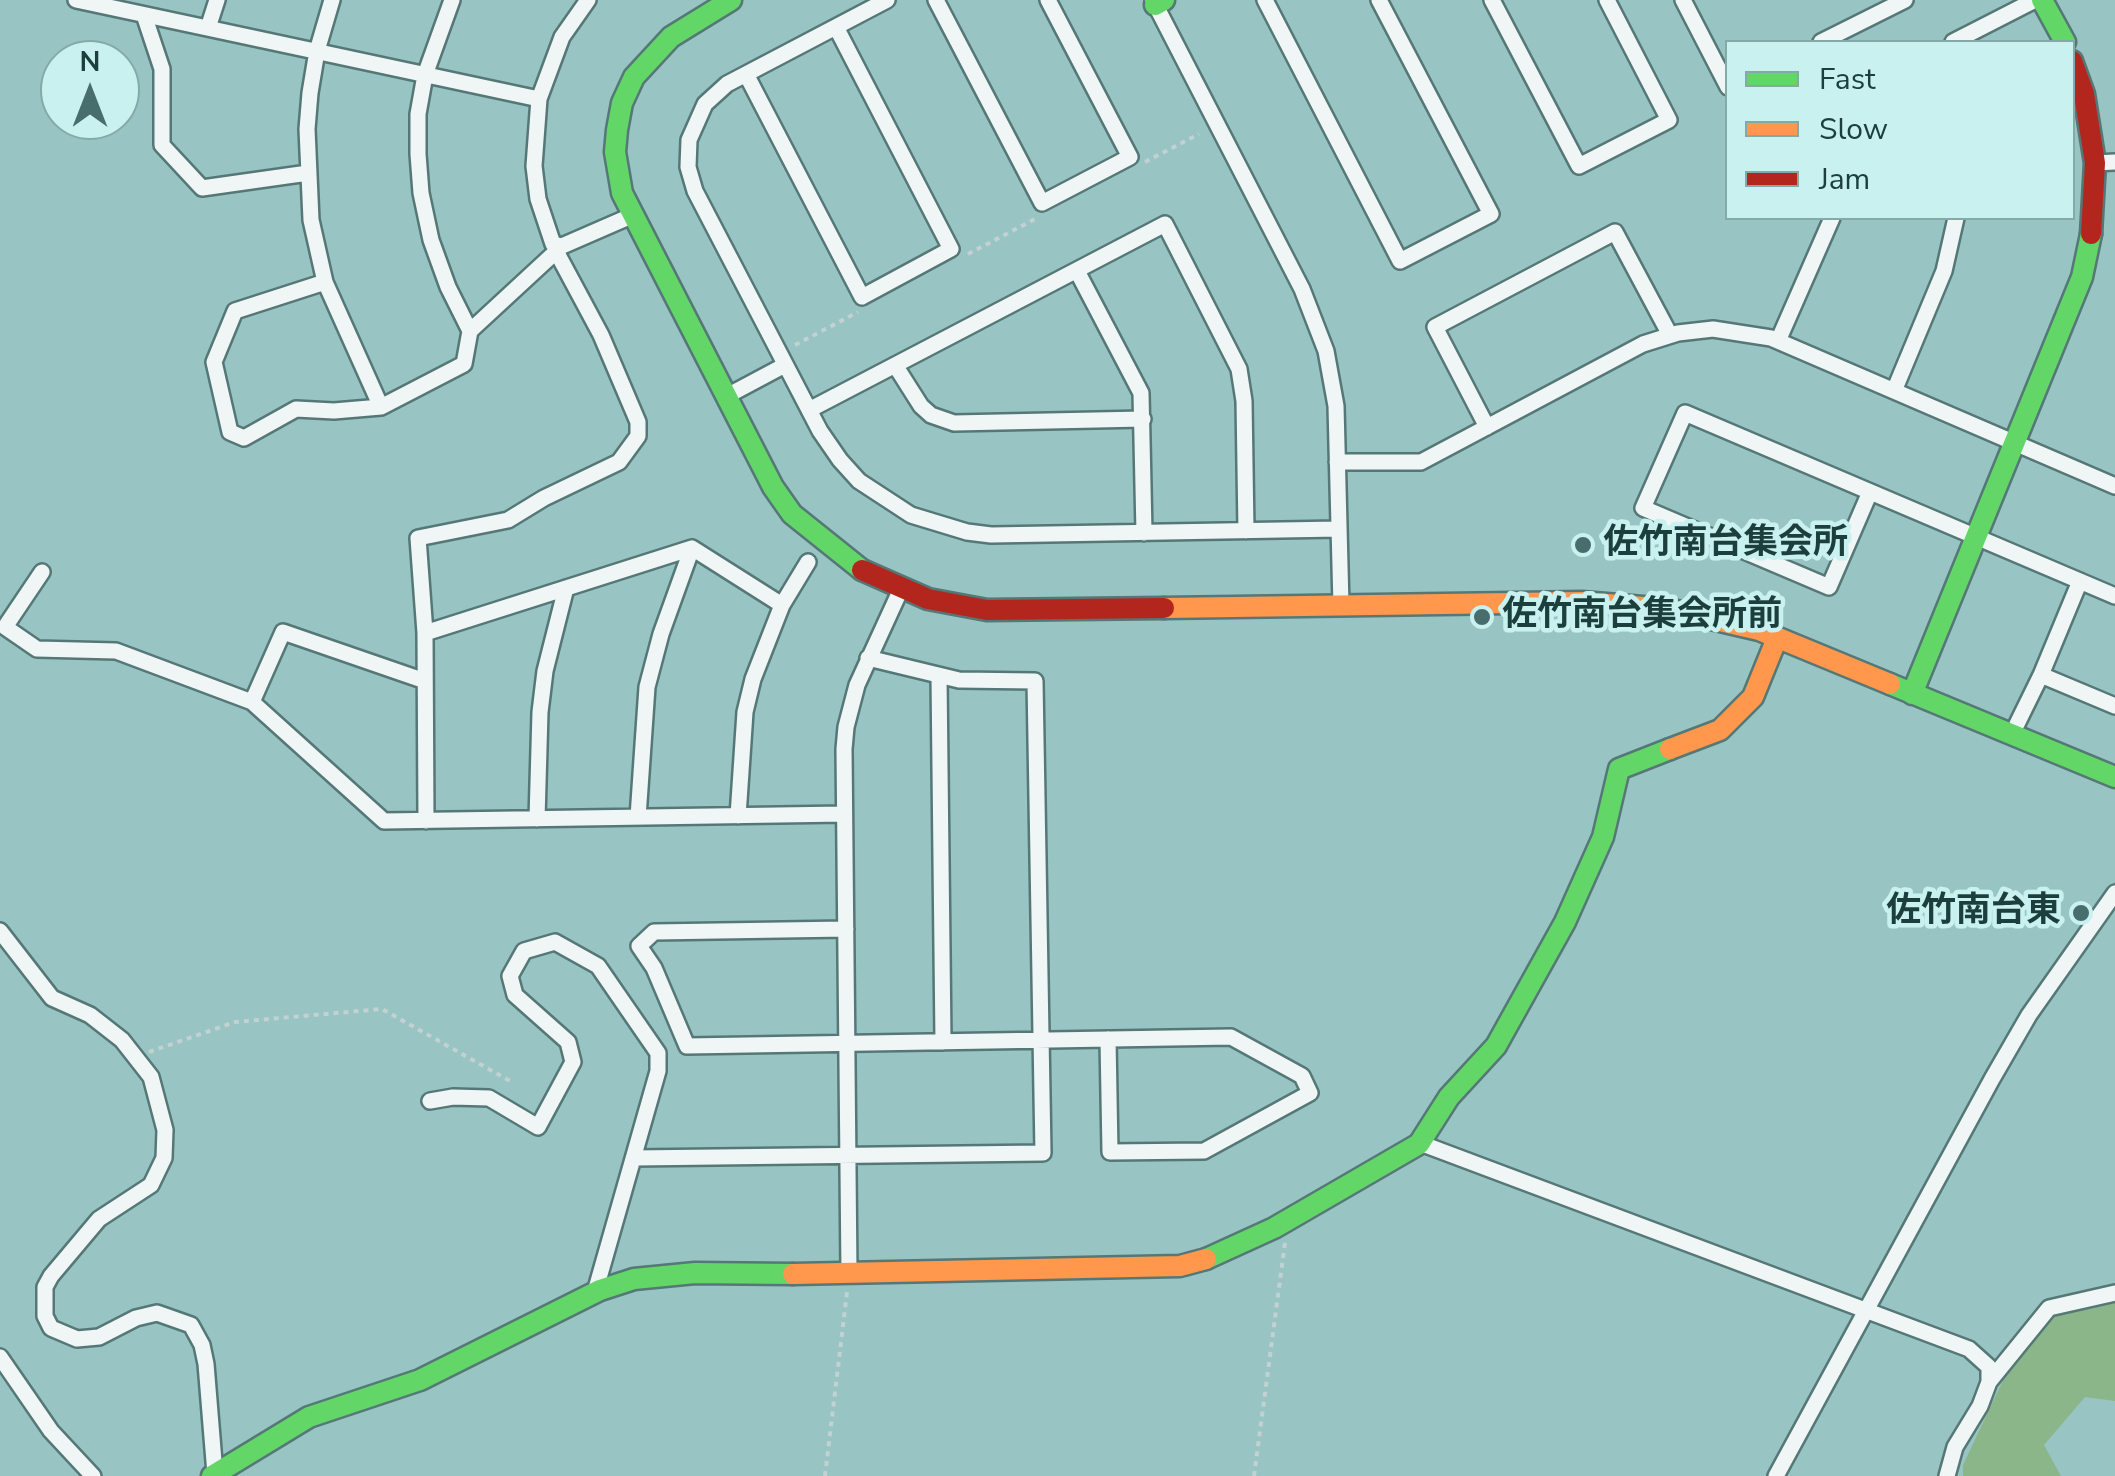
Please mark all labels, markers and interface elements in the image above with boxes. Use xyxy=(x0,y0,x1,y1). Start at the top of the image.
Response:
north arrow xyxy=(40,40,140,140)
legend xyxy=(1725,40,2075,220)
text: N xyxy=(80,43,100,81)
text: Fast xyxy=(1819,59,1876,100)
text: Slow xyxy=(1819,109,1888,150)
text: Jam xyxy=(1819,159,1870,200)
place label: 佐竹南台集会所 xyxy=(1603,524,1848,566)
marker: 佐竹南台集会所 xyxy=(1572,534,1594,556)
place label: 佐竹南台集会所前 xyxy=(1502,596,1782,638)
marker: 佐竹南台集会所前 xyxy=(1471,606,1493,628)
place label: 佐竹南台東 xyxy=(1886,892,2061,934)
marker: 佐竹南台東 xyxy=(2070,902,2092,924)

